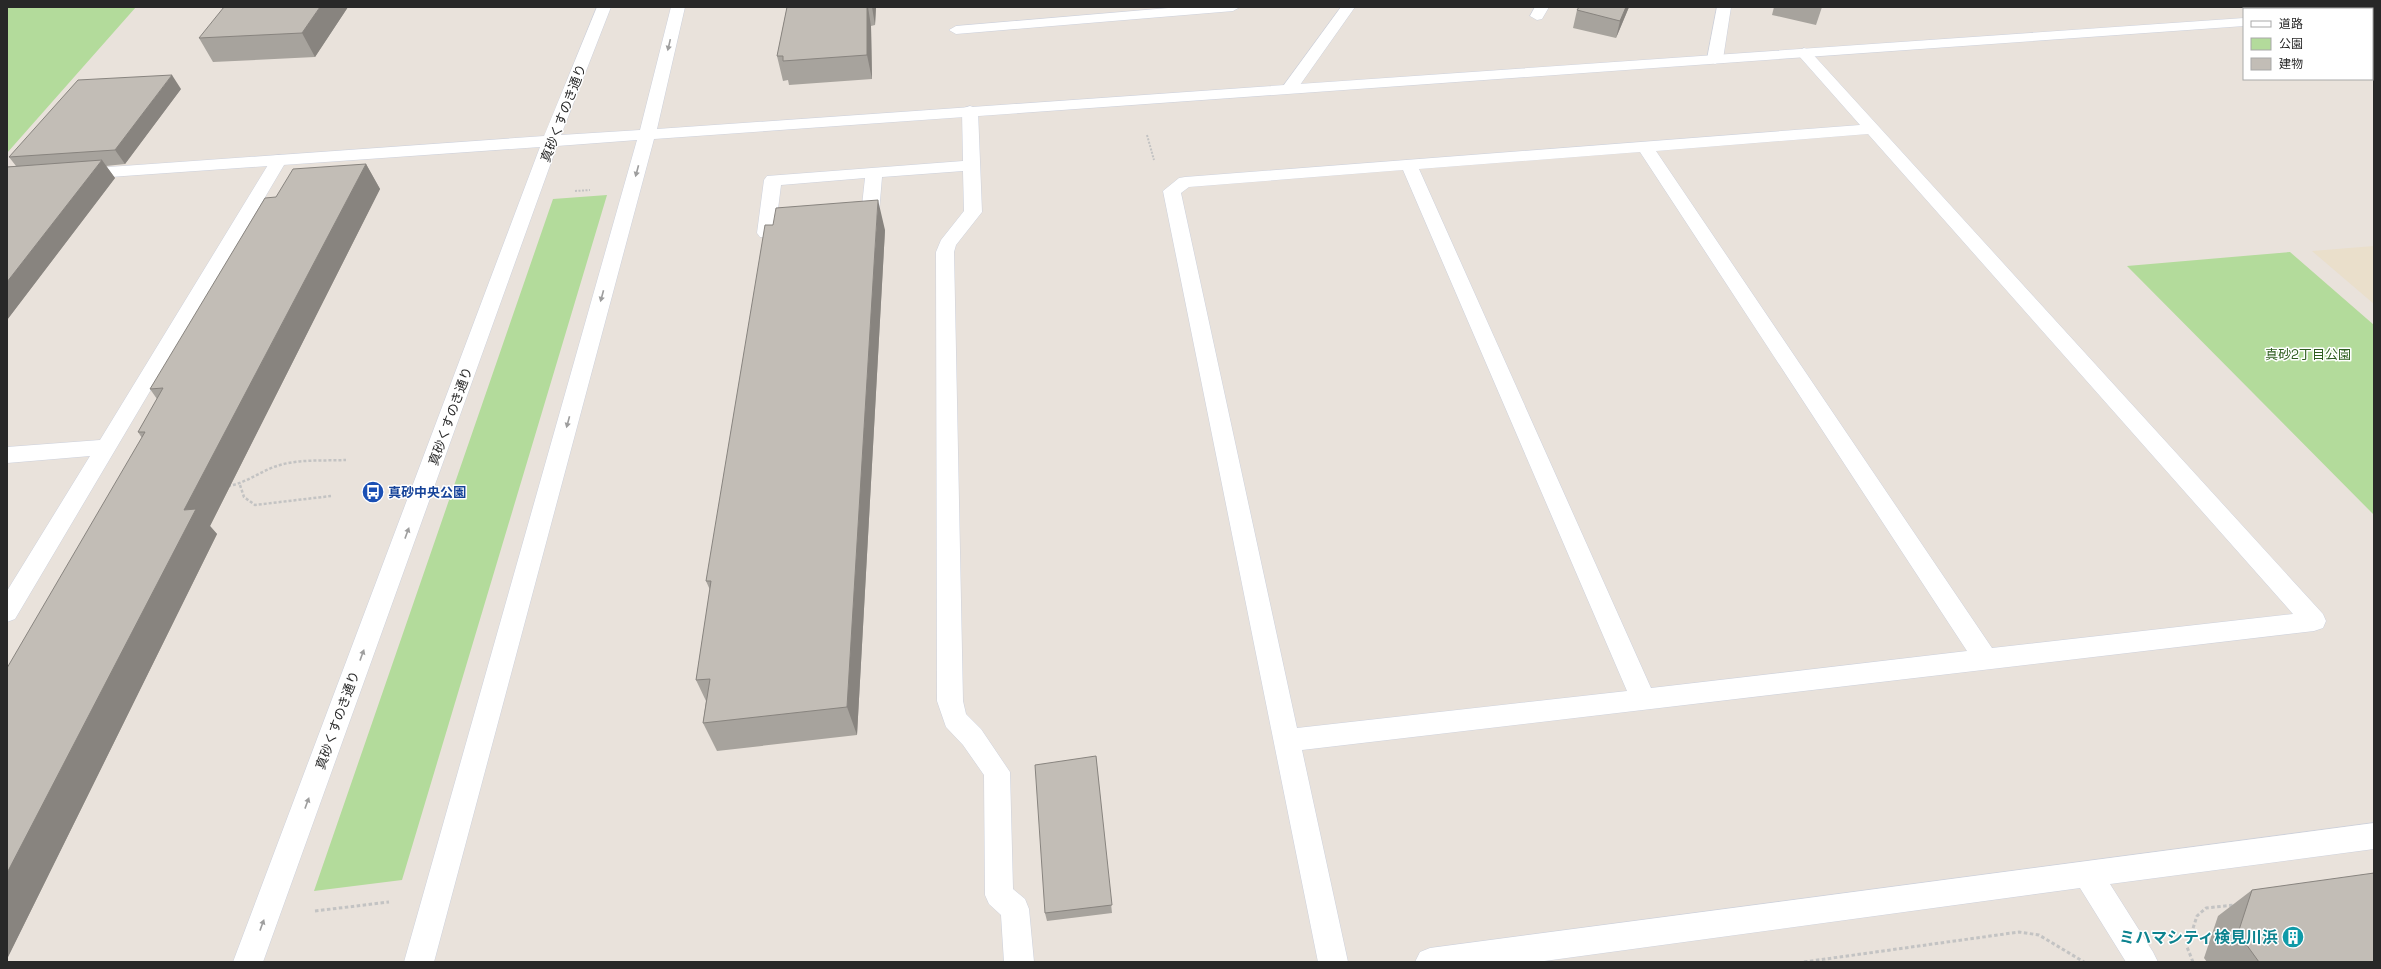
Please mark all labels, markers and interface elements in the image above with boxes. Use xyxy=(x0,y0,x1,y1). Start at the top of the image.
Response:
legend xyxy=(2243,8,2373,80)
text: 道路 xyxy=(2279,16,2303,32)
text: 公園 xyxy=(2279,36,2303,52)
one-way arrow xyxy=(665,39,671,51)
text: 建物 xyxy=(2279,56,2303,72)
street label: 真砂くすのき通り xyxy=(537,62,590,165)
one-way arrow xyxy=(634,165,640,177)
one-way arrow xyxy=(599,291,605,303)
park label: 真砂2丁目公園 xyxy=(2265,346,2351,363)
street label: 真砂くすのき通り xyxy=(425,365,476,468)
one-way arrow xyxy=(565,416,571,428)
bus stop icon: 真砂中央公園 xyxy=(360,479,386,505)
place label: 真砂中央公園 xyxy=(388,484,466,501)
one-way arrow xyxy=(404,527,410,539)
one-way arrow xyxy=(359,649,365,661)
street label: 真砂くすのき通り xyxy=(312,669,363,772)
one-way arrow xyxy=(304,797,310,809)
one-way arrow xyxy=(259,919,265,931)
building icon: ミハマシティ検見川浜 xyxy=(2280,924,2306,950)
place label: ミハマシティ検見川浜 xyxy=(2119,927,2278,948)

